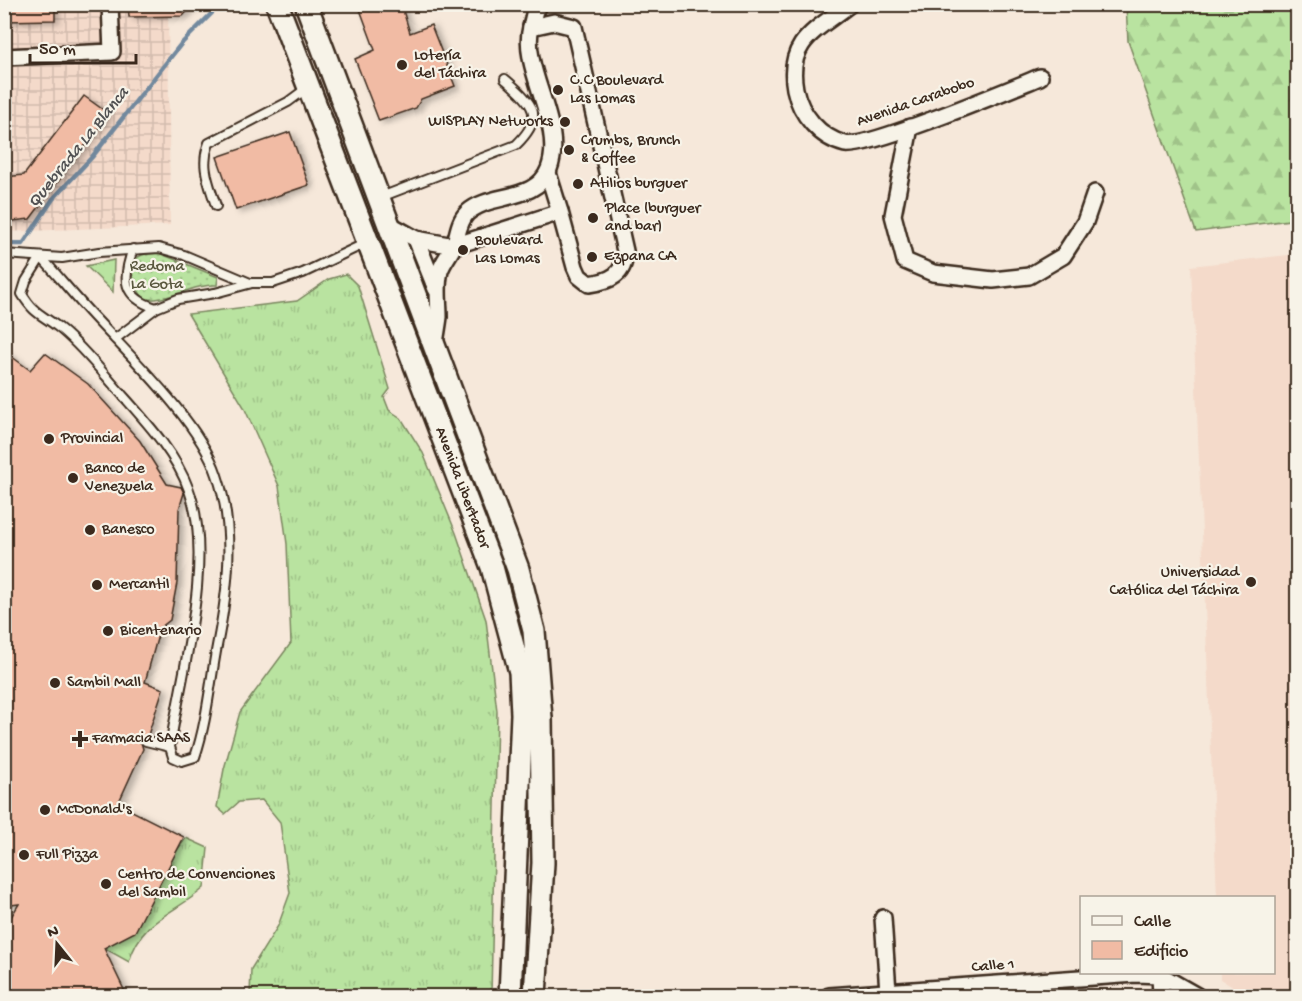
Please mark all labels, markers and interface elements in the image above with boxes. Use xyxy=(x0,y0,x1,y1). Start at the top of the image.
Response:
scale bar xyxy=(30,27,136,65)
text: 50 m xyxy=(39,40,76,61)
place label: Lotería del Táchira xyxy=(414,47,487,84)
marker: Lotería del Táchira xyxy=(395,58,409,72)
place label: C.C Boulevard Las Lomas xyxy=(570,72,665,109)
street label: Avenida Carabobo xyxy=(855,74,977,132)
water label: Quebrada La Blanca xyxy=(24,83,135,213)
marker: C.C Boulevard Las Lomas xyxy=(551,83,565,97)
place label: WISPLAY Networks xyxy=(428,113,554,132)
marker: WISPLAY Networks xyxy=(558,115,572,129)
place label: Crumbs, Brunch & Coffee xyxy=(581,132,681,169)
marker: Crumbs, Brunch & Coffee xyxy=(562,143,576,157)
place label: Atilios burguer xyxy=(590,175,688,194)
marker: Atilios burguer xyxy=(571,177,585,191)
place label: Place (burguer and bar) xyxy=(604,200,702,237)
marker: Place (burguer and bar) xyxy=(586,211,600,225)
place label: Boulevard Las Lomas xyxy=(474,232,543,269)
marker: Boulevard Las Lomas xyxy=(456,243,470,257)
place label: Ezpana CA xyxy=(604,248,678,267)
marker: Ezpana CA xyxy=(585,250,599,264)
park label: Redoma La Gota xyxy=(130,258,185,295)
street label: Avenida Libertador xyxy=(430,425,494,553)
place label: Provincial xyxy=(60,430,123,449)
marker: Provincial xyxy=(42,432,56,446)
place label: Banco de Venezuela xyxy=(84,460,154,497)
marker: Banco de Venezuela xyxy=(66,471,80,485)
place label: Banesco xyxy=(101,521,155,540)
marker: Banesco xyxy=(83,523,97,537)
place label: Universidad Católica del Táchira xyxy=(1109,564,1241,601)
marker: Universidad Católica del Táchira xyxy=(1244,575,1258,589)
place label: Mercantil xyxy=(109,576,169,595)
marker: Mercantil xyxy=(90,578,104,592)
place label: Bicentenario xyxy=(119,622,202,641)
marker: Bicentenario xyxy=(101,624,115,638)
place label: Sambil Mall xyxy=(67,674,141,693)
marker: Sambil Mall xyxy=(48,676,62,690)
place label: Farmacia SAAS xyxy=(91,730,191,749)
marker: Farmacia SAAS xyxy=(73,732,87,746)
place label: McDonald's xyxy=(57,801,133,820)
marker: McDonald's xyxy=(38,803,52,817)
place label: Full Pizza xyxy=(35,846,99,865)
marker: Full Pizza xyxy=(17,848,31,862)
place label: Centro de Convenciones del Sambil xyxy=(118,866,276,903)
marker: Centro de Convenciones del Sambil xyxy=(99,877,113,891)
legend xyxy=(1080,896,1275,974)
text: Calle xyxy=(1134,912,1172,933)
north arrow xyxy=(27,914,87,974)
text: N xyxy=(46,922,62,944)
text: Edificio xyxy=(1134,942,1188,963)
street label: Calle 1 xyxy=(971,956,1015,978)

